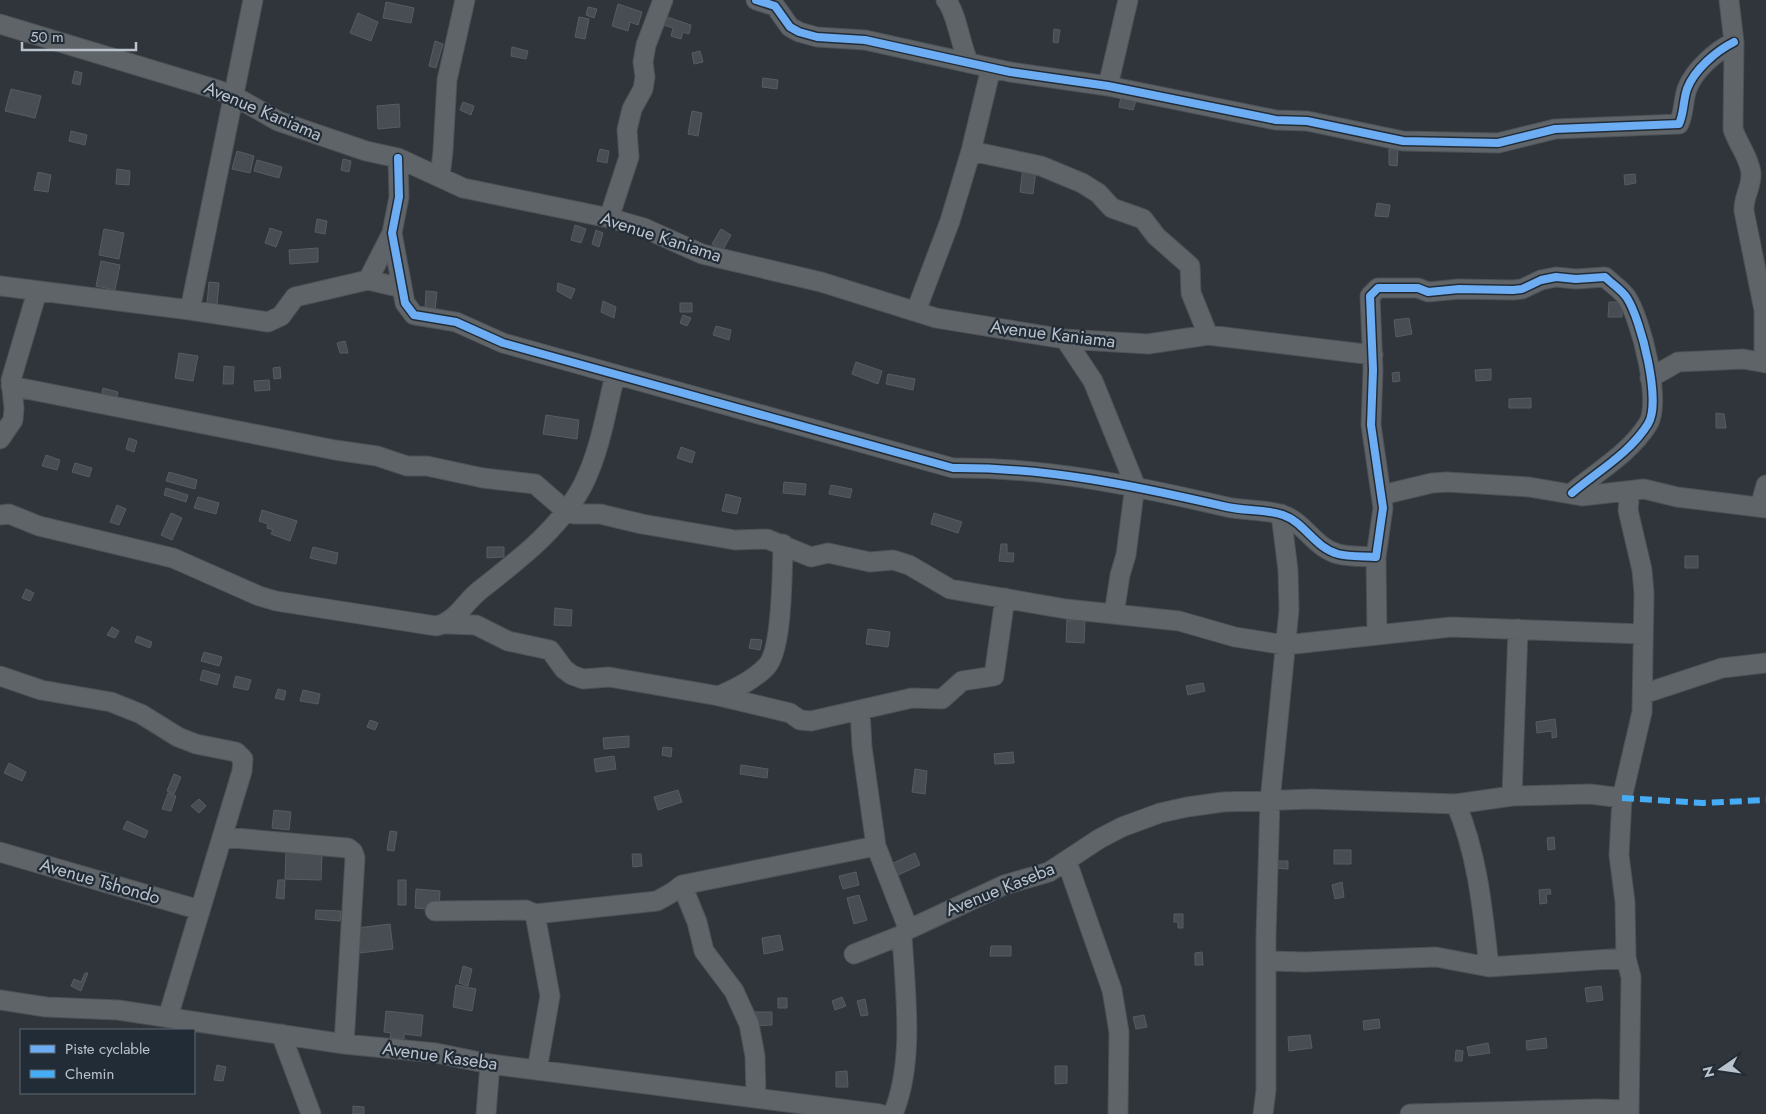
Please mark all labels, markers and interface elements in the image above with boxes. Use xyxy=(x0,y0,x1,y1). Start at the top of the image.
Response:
scale bar xyxy=(22,20,136,52)
text: 50 m xyxy=(30,26,64,48)
street label: Avenue Kaniama xyxy=(200,74,326,148)
street label: Avenue Kaniama xyxy=(597,205,725,269)
street label: Avenue Kaniama xyxy=(989,313,1117,355)
street label: Avenue Tshondo xyxy=(37,851,163,911)
street label: Avenue Kaseba xyxy=(941,855,1059,923)
legend xyxy=(20,1029,195,1094)
street label: Avenue Kaseba xyxy=(381,1035,499,1077)
text: Piste cyclable xyxy=(65,1038,150,1060)
north arrow xyxy=(1696,1044,1746,1094)
text: Chemin xyxy=(65,1063,114,1085)
text: N xyxy=(1697,1064,1719,1080)

